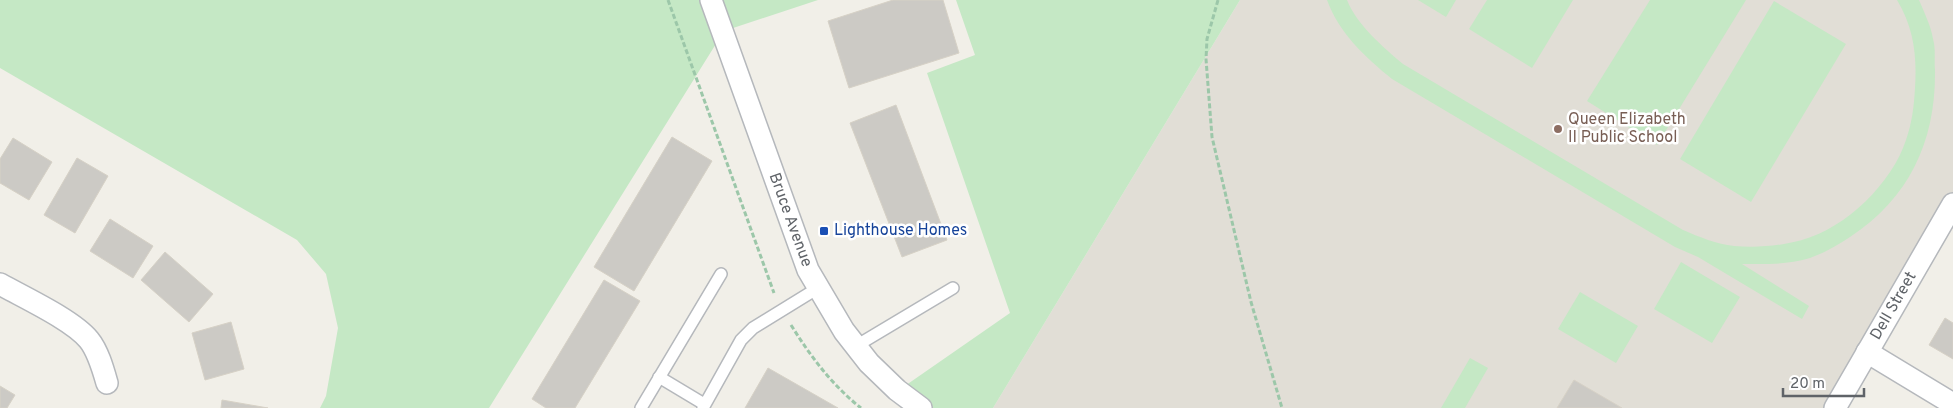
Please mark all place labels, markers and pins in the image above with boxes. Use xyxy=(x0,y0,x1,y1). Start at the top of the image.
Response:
place label: Queen Elizabeth II Public School xyxy=(1568,110,1686,148)
marker: Queen Elizabeth II Public School xyxy=(1552,123,1564,135)
place label: Lighthouse Homes xyxy=(834,221,967,241)
marker: Lighthouse Homes xyxy=(818,225,830,237)

